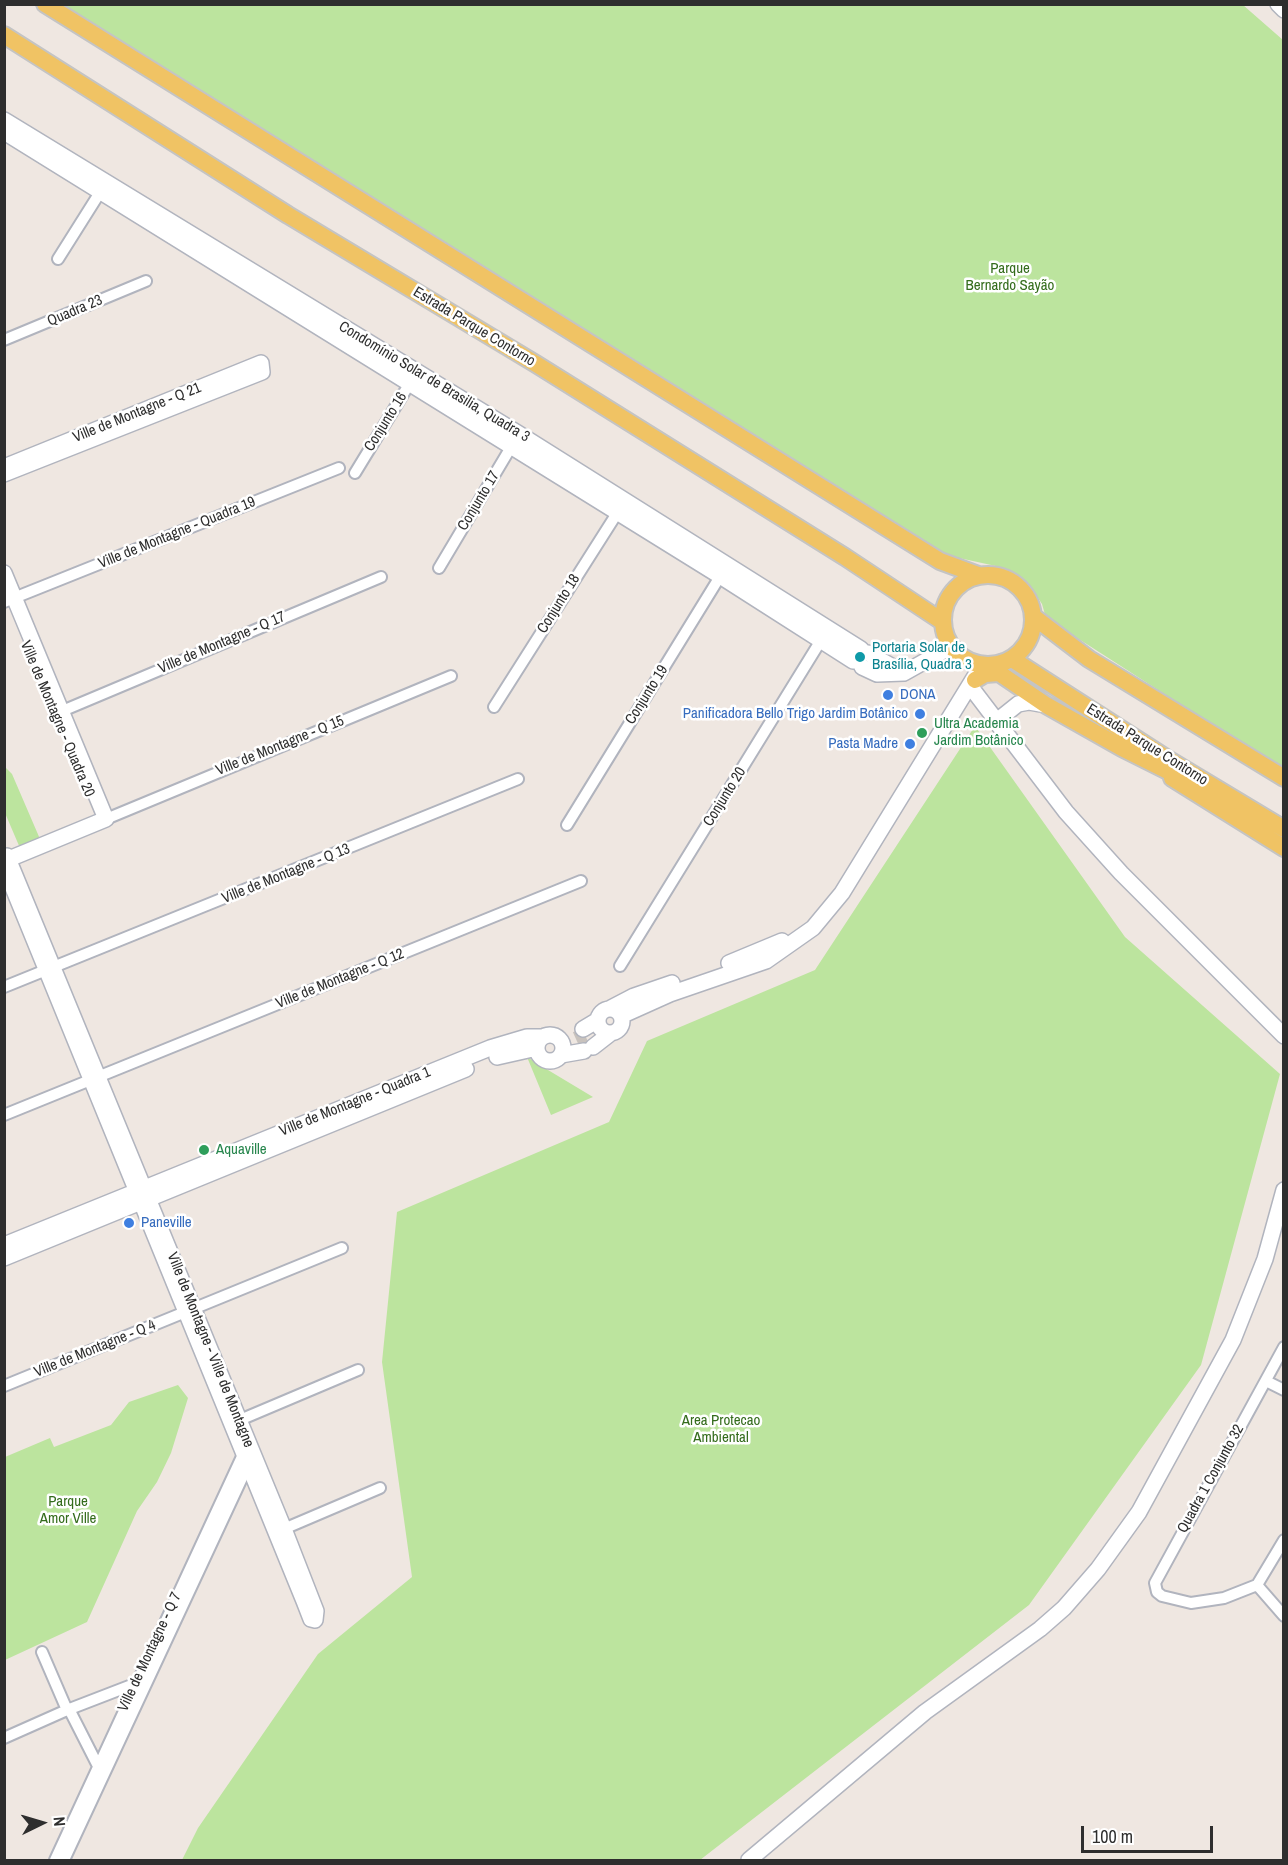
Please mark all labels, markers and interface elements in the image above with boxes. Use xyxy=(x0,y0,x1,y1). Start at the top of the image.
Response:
park label: Parque Bernardo Sayão xyxy=(966,260,1054,295)
street label: Estrada Parque Contorno xyxy=(410,283,538,371)
street label: Quadra 23 xyxy=(45,291,105,331)
street label: Condomínio Solar de Brasilia, Quadra 3 xyxy=(335,318,533,446)
street label: Ville de Montagne - Q 21 xyxy=(70,379,204,447)
street label: Conjunto 16 xyxy=(361,389,411,455)
street label: Conjunto 17 xyxy=(454,468,504,534)
street label: Ville de Montagne - Quadra 19 xyxy=(96,493,258,573)
street label: Conjunto 18 xyxy=(534,571,584,637)
street label: Ville de Montagne - Q 17 xyxy=(156,608,288,678)
street label: Ville de Montagne - Quadra 20 xyxy=(16,638,98,800)
place label: Portaria Solar de Brasília, Quadra 3 xyxy=(872,639,972,674)
marker: Portaria Solar de Brasília, Quadra 3 xyxy=(853,650,867,664)
street label: Conjunto 19 xyxy=(622,662,672,728)
place label: DONA xyxy=(900,686,936,704)
marker: DONA xyxy=(881,688,895,702)
street label: Estrada Parque Contorno xyxy=(1083,700,1211,790)
place label: Panificadora Bello Trigo Jardim Botânico xyxy=(683,705,908,723)
marker: Panificadora Bello Trigo Jardim Botânico xyxy=(913,707,927,721)
street label: Ville de Montagne - Q 15 xyxy=(213,712,347,780)
place label: Ultra Academia Jardim Botânico xyxy=(934,715,1024,750)
marker: Ultra Academia Jardim Botânico xyxy=(915,726,929,740)
place label: Pasta Madre xyxy=(828,735,898,753)
marker: Pasta Madre xyxy=(903,737,917,751)
street label: Conjunto 20 xyxy=(700,764,750,830)
street label: Ville de Montagne - Q 13 xyxy=(219,840,353,908)
street label: Ville de Montagne - Q 12 xyxy=(273,945,407,1013)
street label: Ville de Montagne - Quadra 1 xyxy=(277,1063,433,1141)
place label: Aquaville xyxy=(216,1141,267,1159)
marker: Aquaville xyxy=(197,1143,211,1157)
place label: Paneville xyxy=(141,1214,192,1232)
marker: Paneville xyxy=(122,1216,136,1230)
street label: Ville de Montagne - Ville de Montagne xyxy=(163,1250,257,1450)
street label: Ville de Montagne - Q 4 xyxy=(31,1316,159,1382)
park label: Area Protecao Ambiental xyxy=(682,1412,760,1447)
street label: Quadra 1 Conjunto 32 xyxy=(1174,1422,1248,1536)
park label: Parque Amor Ville xyxy=(40,1493,96,1528)
street label: Ville de Montagne - Q 7 xyxy=(114,1589,186,1715)
north arrow xyxy=(12,1793,72,1853)
scale bar xyxy=(1084,1814,1216,1852)
text: N xyxy=(49,1816,71,1827)
text: 100 m xyxy=(1092,1824,1133,1849)

